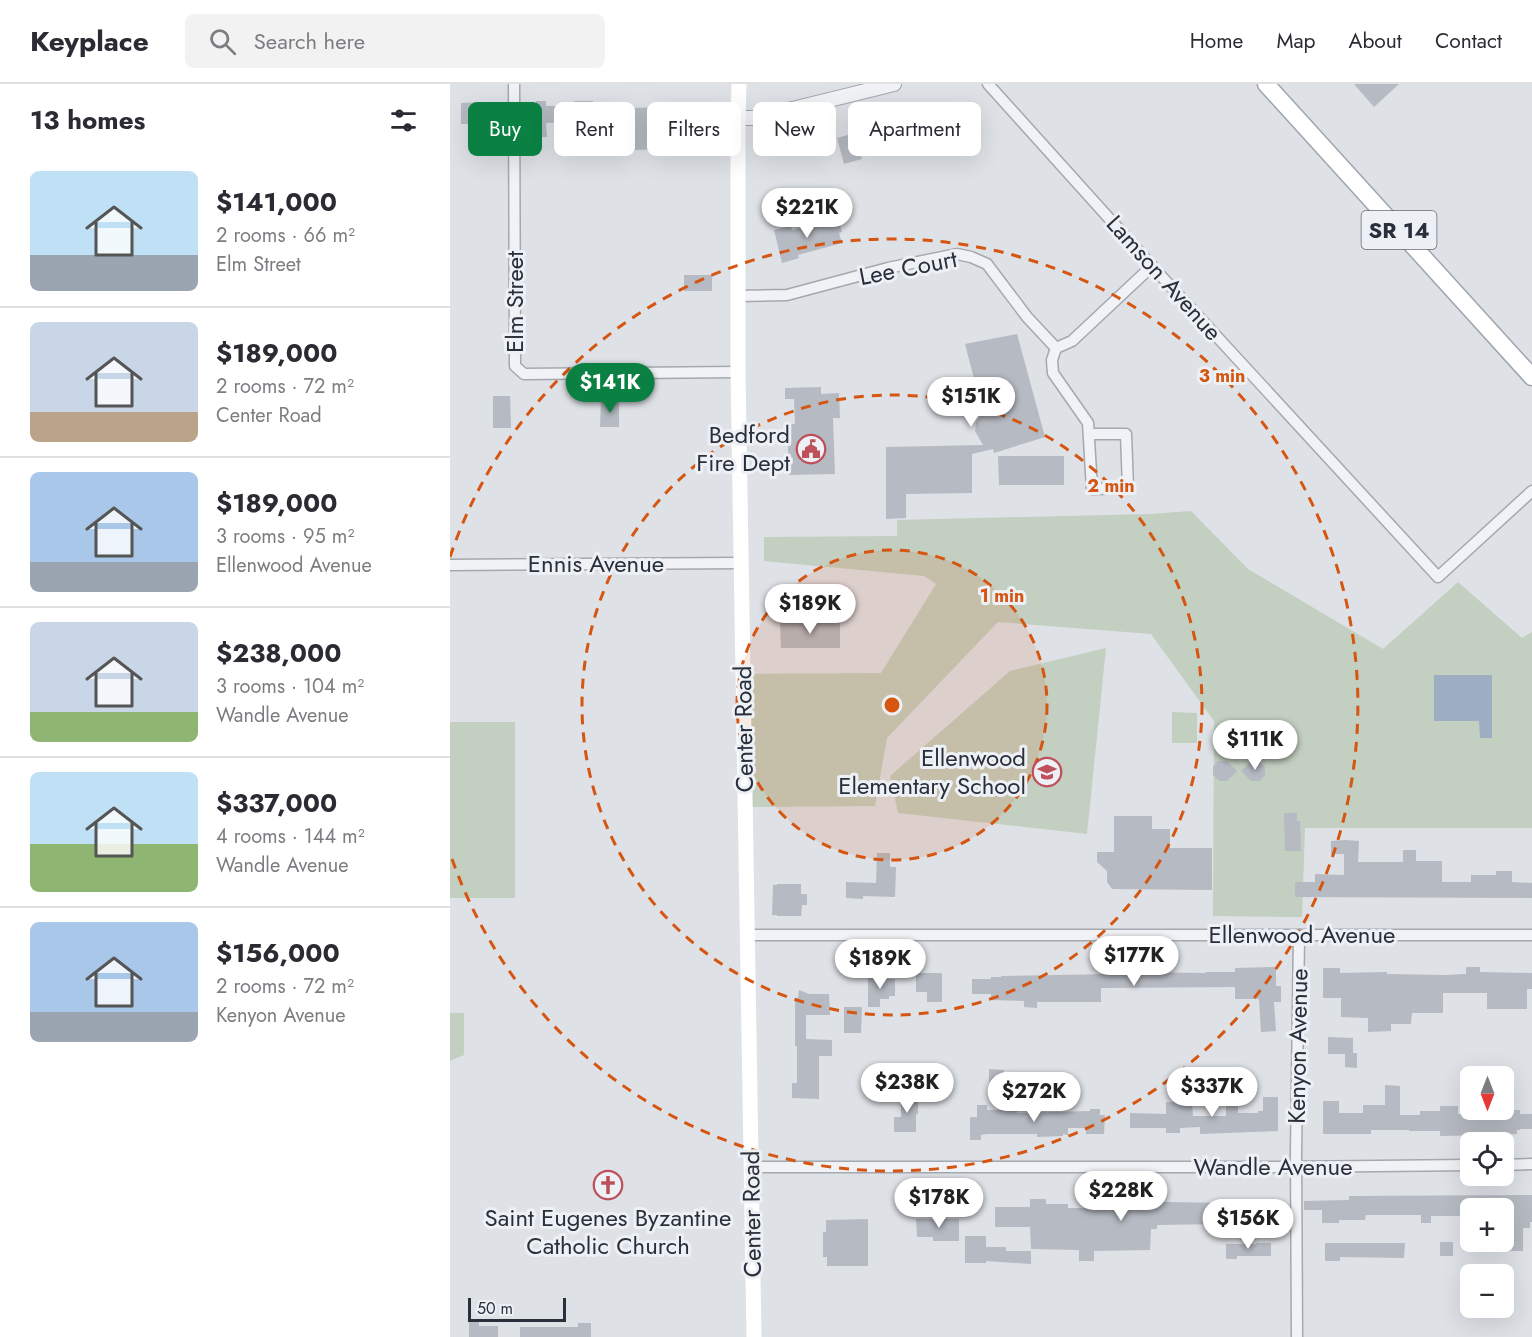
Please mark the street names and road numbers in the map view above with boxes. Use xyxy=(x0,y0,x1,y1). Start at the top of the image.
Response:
street label: Lamson Avenue xyxy=(1098,207,1230,348)
road number: SR 14 xyxy=(1362,211,1436,249)
street label: Lee Court xyxy=(856,241,960,294)
street label: Elm Street xyxy=(497,251,532,353)
street label: Ennis Avenue xyxy=(528,546,664,581)
street label: Center Road xyxy=(725,665,762,793)
street label: Ellenwood Avenue xyxy=(1209,917,1395,952)
street label: Kenyon Avenue xyxy=(1279,968,1316,1124)
street label: Wandle Avenue xyxy=(1193,1149,1353,1184)
street label: Center Road xyxy=(733,1150,770,1278)

